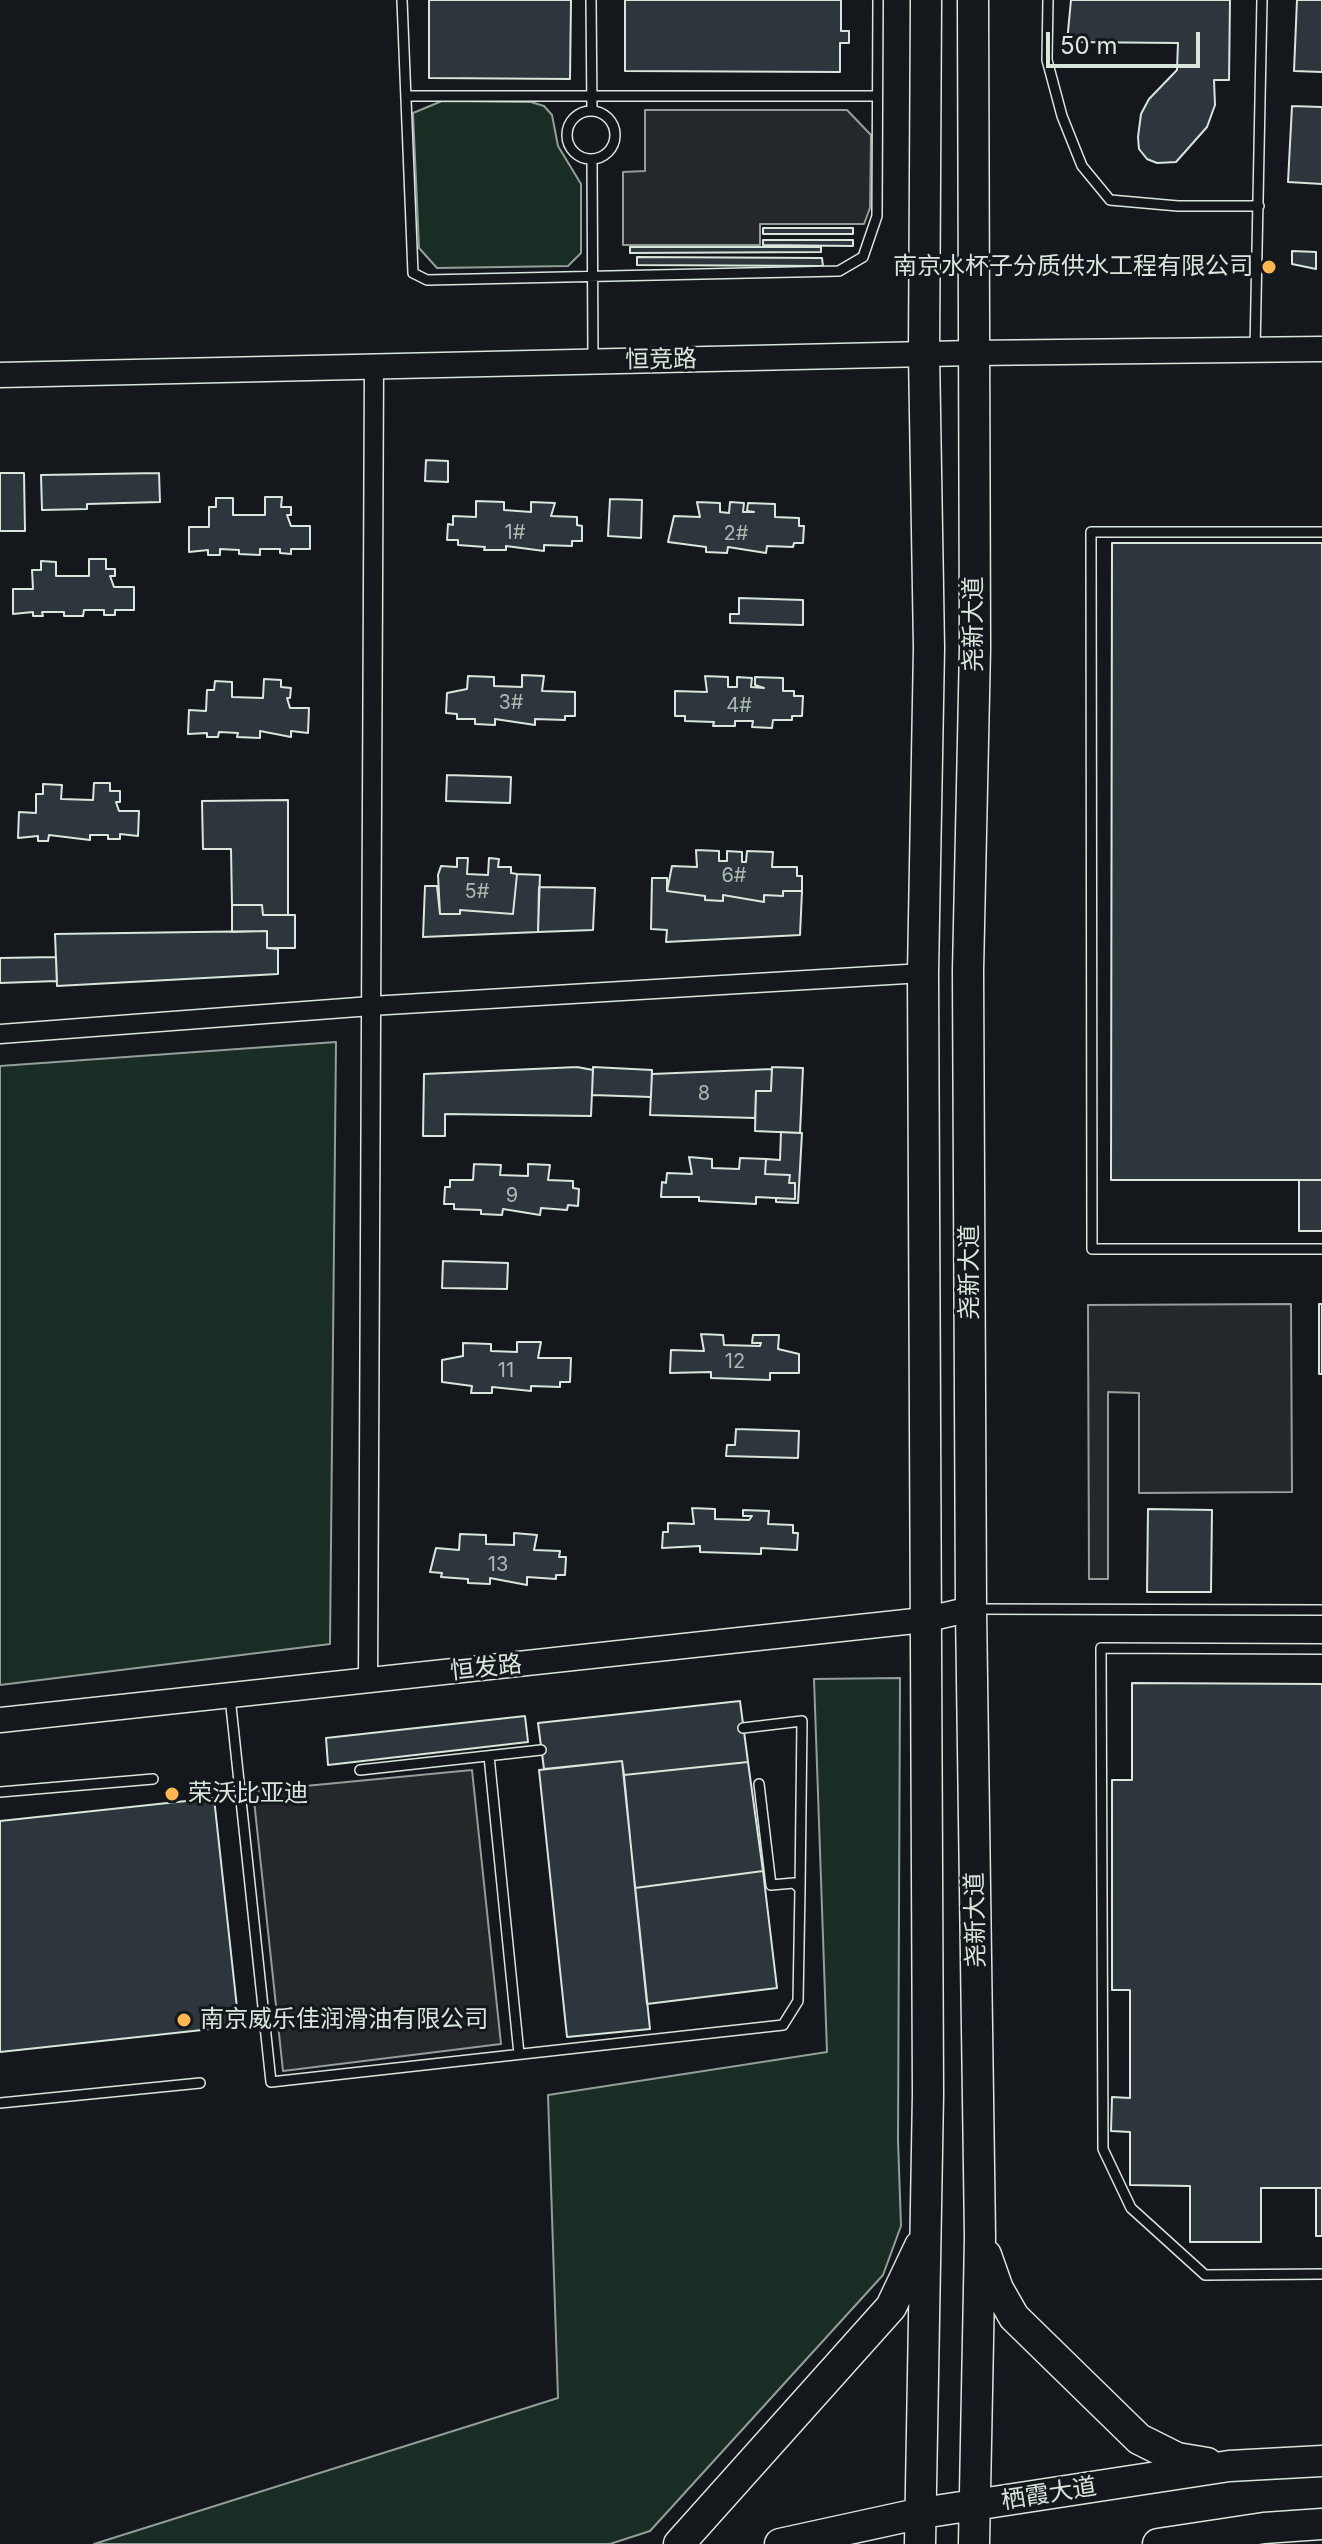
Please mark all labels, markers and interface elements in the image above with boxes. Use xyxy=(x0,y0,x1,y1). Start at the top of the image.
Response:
scale bar xyxy=(1050,16,1204,66)
text: 50 m xyxy=(1060,31,1118,60)
place label: 南京水杯子分质供水工程有限公司 xyxy=(893,253,1253,281)
marker: 南京水杯子分质供水工程有限公司 xyxy=(1260,258,1278,276)
street label: 恒竞路 xyxy=(625,345,697,375)
house number: 1# xyxy=(505,521,525,545)
house number: 2# xyxy=(724,522,748,546)
street label: 尧新大道 xyxy=(960,576,988,672)
house number: 3# xyxy=(498,691,524,715)
house number: 4# xyxy=(726,694,752,718)
house number: 6# xyxy=(721,864,747,888)
house number: 5# xyxy=(465,880,489,904)
house number: 8 xyxy=(698,1082,710,1106)
house number: 9 xyxy=(506,1184,518,1208)
street label: 尧新大道 xyxy=(956,1224,984,1320)
house number: 12 xyxy=(725,1350,745,1374)
house number: 11 xyxy=(498,1359,514,1383)
house number: 13 xyxy=(488,1553,508,1577)
street label: 恒发路 xyxy=(449,1650,523,1686)
place label: 荣沃比亚迪 xyxy=(188,1780,308,1808)
marker: 荣沃比亚迪 xyxy=(163,1785,181,1803)
street label: 尧新大道 xyxy=(961,1872,991,1968)
place label: 南京威乐佳润滑油有限公司 xyxy=(200,2006,488,2034)
marker: 南京威乐佳润滑油有限公司 xyxy=(175,2011,193,2029)
street label: 栖霞大道 xyxy=(999,2472,1099,2516)

